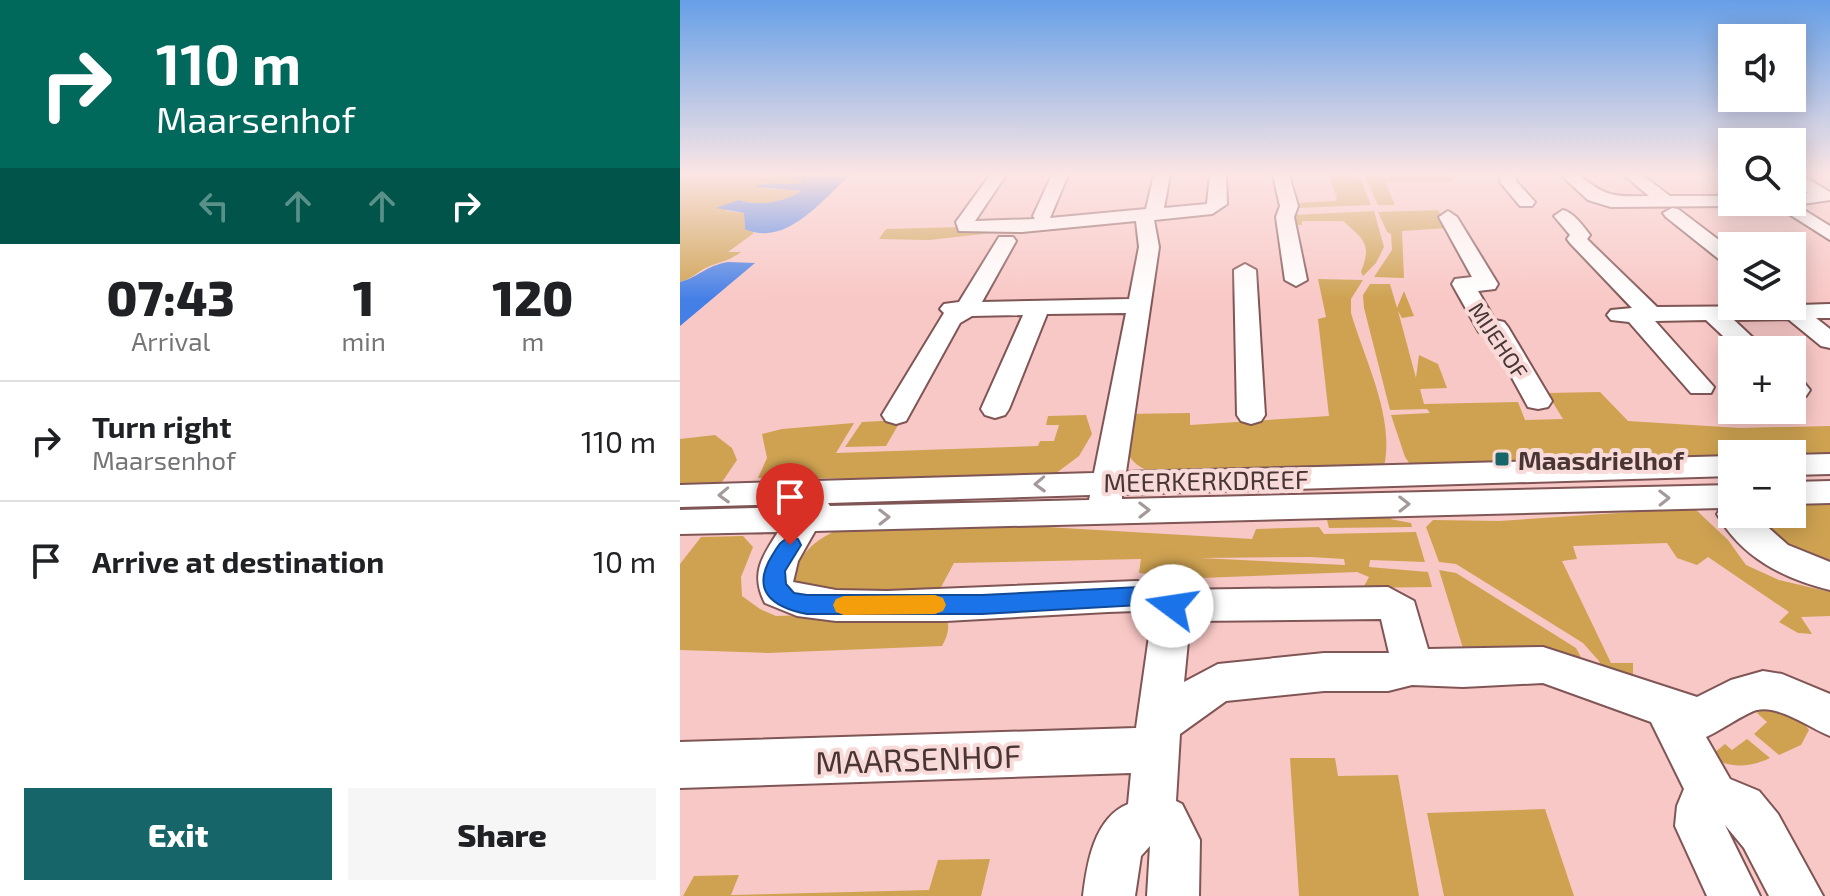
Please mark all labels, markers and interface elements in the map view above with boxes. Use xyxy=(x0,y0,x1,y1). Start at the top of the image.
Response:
map controls xyxy=(1718,24,1806,528)
button: sound xyxy=(1718,24,1806,112)
text: 110 m xyxy=(156,29,301,96)
icon: right xyxy=(24,32,128,136)
text: Maarsenhof xyxy=(156,97,355,140)
button: search xyxy=(1718,128,1806,216)
icon: left xyxy=(192,184,236,228)
icon: ahead xyxy=(276,184,320,228)
icon: ahead xyxy=(360,184,404,228)
icon: right xyxy=(444,184,488,228)
button: layers xyxy=(1718,232,1806,320)
text: 07:43 xyxy=(107,268,235,326)
text: 1 xyxy=(353,268,374,326)
text: 120 xyxy=(492,268,573,326)
street label: MIJEHOF xyxy=(1464,297,1534,383)
text: Arrival xyxy=(131,325,210,356)
text: min xyxy=(341,325,386,356)
text: m xyxy=(521,325,544,356)
button: + xyxy=(1718,336,1806,424)
text: Turn right xyxy=(92,408,232,444)
icon: right xyxy=(24,419,68,463)
text: 110 m xyxy=(581,423,656,459)
button: − xyxy=(1718,440,1806,528)
text: Maarsenhof xyxy=(92,444,236,475)
place label: Maasdrielhof xyxy=(1518,444,1685,475)
marker: Maasdrielhof xyxy=(1493,450,1511,468)
pin xyxy=(756,463,824,545)
street label: MEERKERKDREEF xyxy=(1103,463,1309,497)
icon: arrive xyxy=(768,475,812,519)
one-way arrow xyxy=(1033,476,1046,493)
one-way arrow xyxy=(717,486,730,504)
one-way arrow xyxy=(1658,489,1671,506)
one-way arrow xyxy=(1398,495,1411,513)
one-way arrow xyxy=(1138,502,1151,519)
one-way arrow xyxy=(878,508,891,525)
icon: arrive xyxy=(24,539,68,583)
text: Arrive at destination xyxy=(92,543,384,579)
text: 10 m xyxy=(593,543,656,579)
position arrow xyxy=(1130,564,1214,648)
street label: MAARSENHOF xyxy=(814,735,1022,781)
button: Exit xyxy=(24,788,332,880)
button: Share xyxy=(348,788,656,880)

